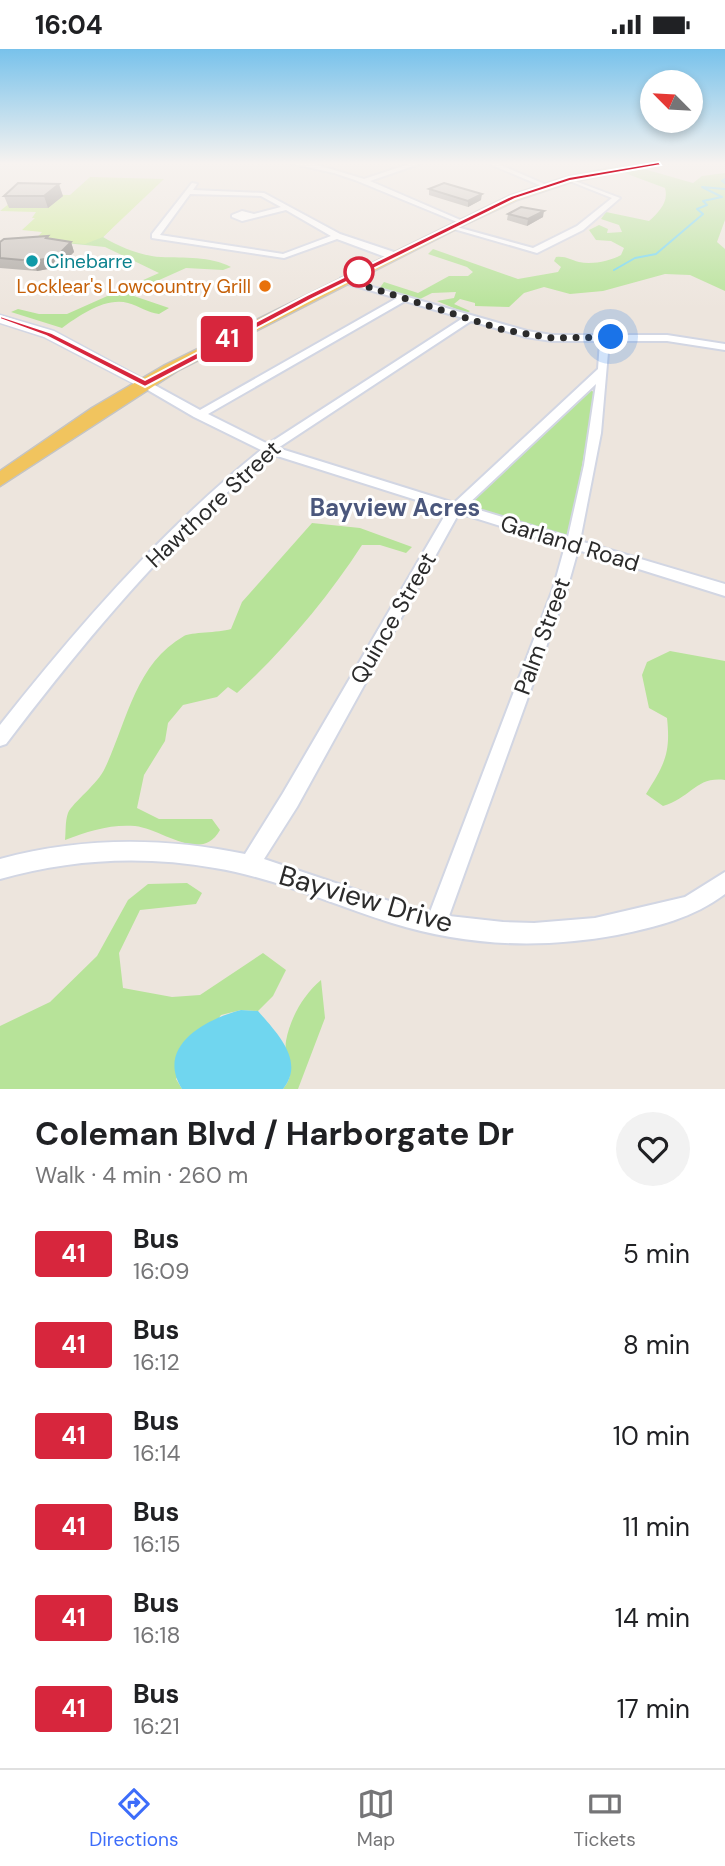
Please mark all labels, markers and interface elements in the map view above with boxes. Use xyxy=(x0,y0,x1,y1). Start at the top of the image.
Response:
text: 16:04 xyxy=(35,8,103,42)
north arrow xyxy=(640,70,704,133)
map controls xyxy=(640,70,703,133)
place label: Cinebarre xyxy=(46,249,133,274)
marker: Cinebarre xyxy=(24,253,40,269)
unlabelled marker xyxy=(344,257,374,287)
place label: Locklear's Lowcountry Grill xyxy=(17,274,251,299)
marker: Locklear's Lowcountry Grill xyxy=(257,278,273,294)
line badge: 41 xyxy=(196,316,258,362)
your location xyxy=(593,319,628,354)
text: 41 xyxy=(215,323,239,354)
street label: Hawthore Street xyxy=(139,434,287,574)
district label: Bayview Acres xyxy=(310,492,480,523)
street label: Garland Road xyxy=(497,508,643,578)
street label: Quince Street xyxy=(343,547,443,689)
street label: Palm Street xyxy=(507,573,577,699)
street label: Bayview Drive xyxy=(275,857,457,941)
text: Coleman Blvd / Harborgate Dr xyxy=(35,1112,514,1155)
button: heart xyxy=(616,1112,690,1186)
text: Walk · 4 min · 260 m xyxy=(35,1160,248,1190)
text: Bus xyxy=(133,1222,179,1256)
text: 5 min xyxy=(623,1237,690,1271)
text: 41 xyxy=(61,1238,86,1269)
text: 16:09 xyxy=(133,1256,189,1286)
text: Bus xyxy=(133,1313,179,1347)
text: 8 min xyxy=(623,1328,690,1362)
text: 41 xyxy=(61,1329,86,1360)
text: 16:12 xyxy=(133,1347,180,1377)
text: Bus xyxy=(133,1404,179,1438)
text: 10 min xyxy=(613,1419,690,1453)
text: 41 xyxy=(61,1420,86,1451)
text: 16:14 xyxy=(133,1438,180,1468)
text: Bus xyxy=(133,1495,179,1529)
text: 11 min xyxy=(623,1510,690,1544)
text: 41 xyxy=(61,1511,86,1542)
text: 16:15 xyxy=(133,1529,180,1559)
text: Bus xyxy=(133,1586,179,1620)
text: 14 min xyxy=(615,1601,690,1635)
text: 41 xyxy=(61,1602,86,1633)
text: 16:18 xyxy=(133,1620,180,1650)
text: Bus xyxy=(133,1677,179,1711)
text: 17 min xyxy=(617,1692,690,1726)
text: 41 xyxy=(61,1693,86,1724)
text: 16:21 xyxy=(133,1711,180,1741)
tab: Directions xyxy=(89,1785,179,1852)
tab: Map xyxy=(357,1785,395,1852)
tab: Tickets xyxy=(573,1785,636,1852)

